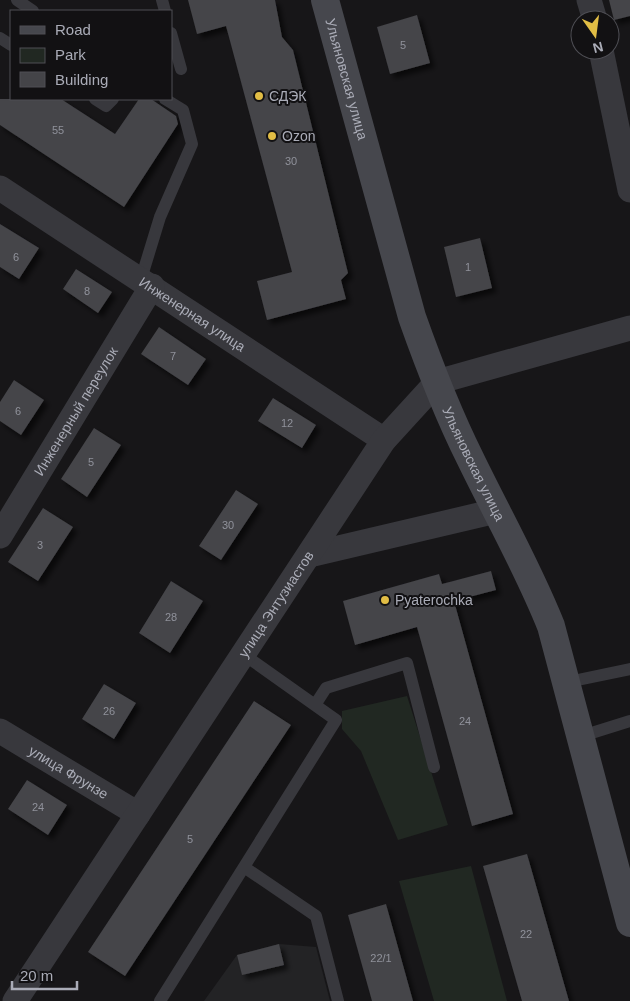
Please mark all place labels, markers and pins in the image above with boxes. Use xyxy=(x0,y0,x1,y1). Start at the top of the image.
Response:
place label: СДЭК xyxy=(269,88,307,104)
marker: СДЭК xyxy=(253,90,265,102)
place label: Ozon xyxy=(282,128,315,144)
marker: Ozon xyxy=(266,130,278,142)
place label: Pyaterochka xyxy=(395,592,473,608)
marker: Pyaterochka xyxy=(379,594,391,606)

